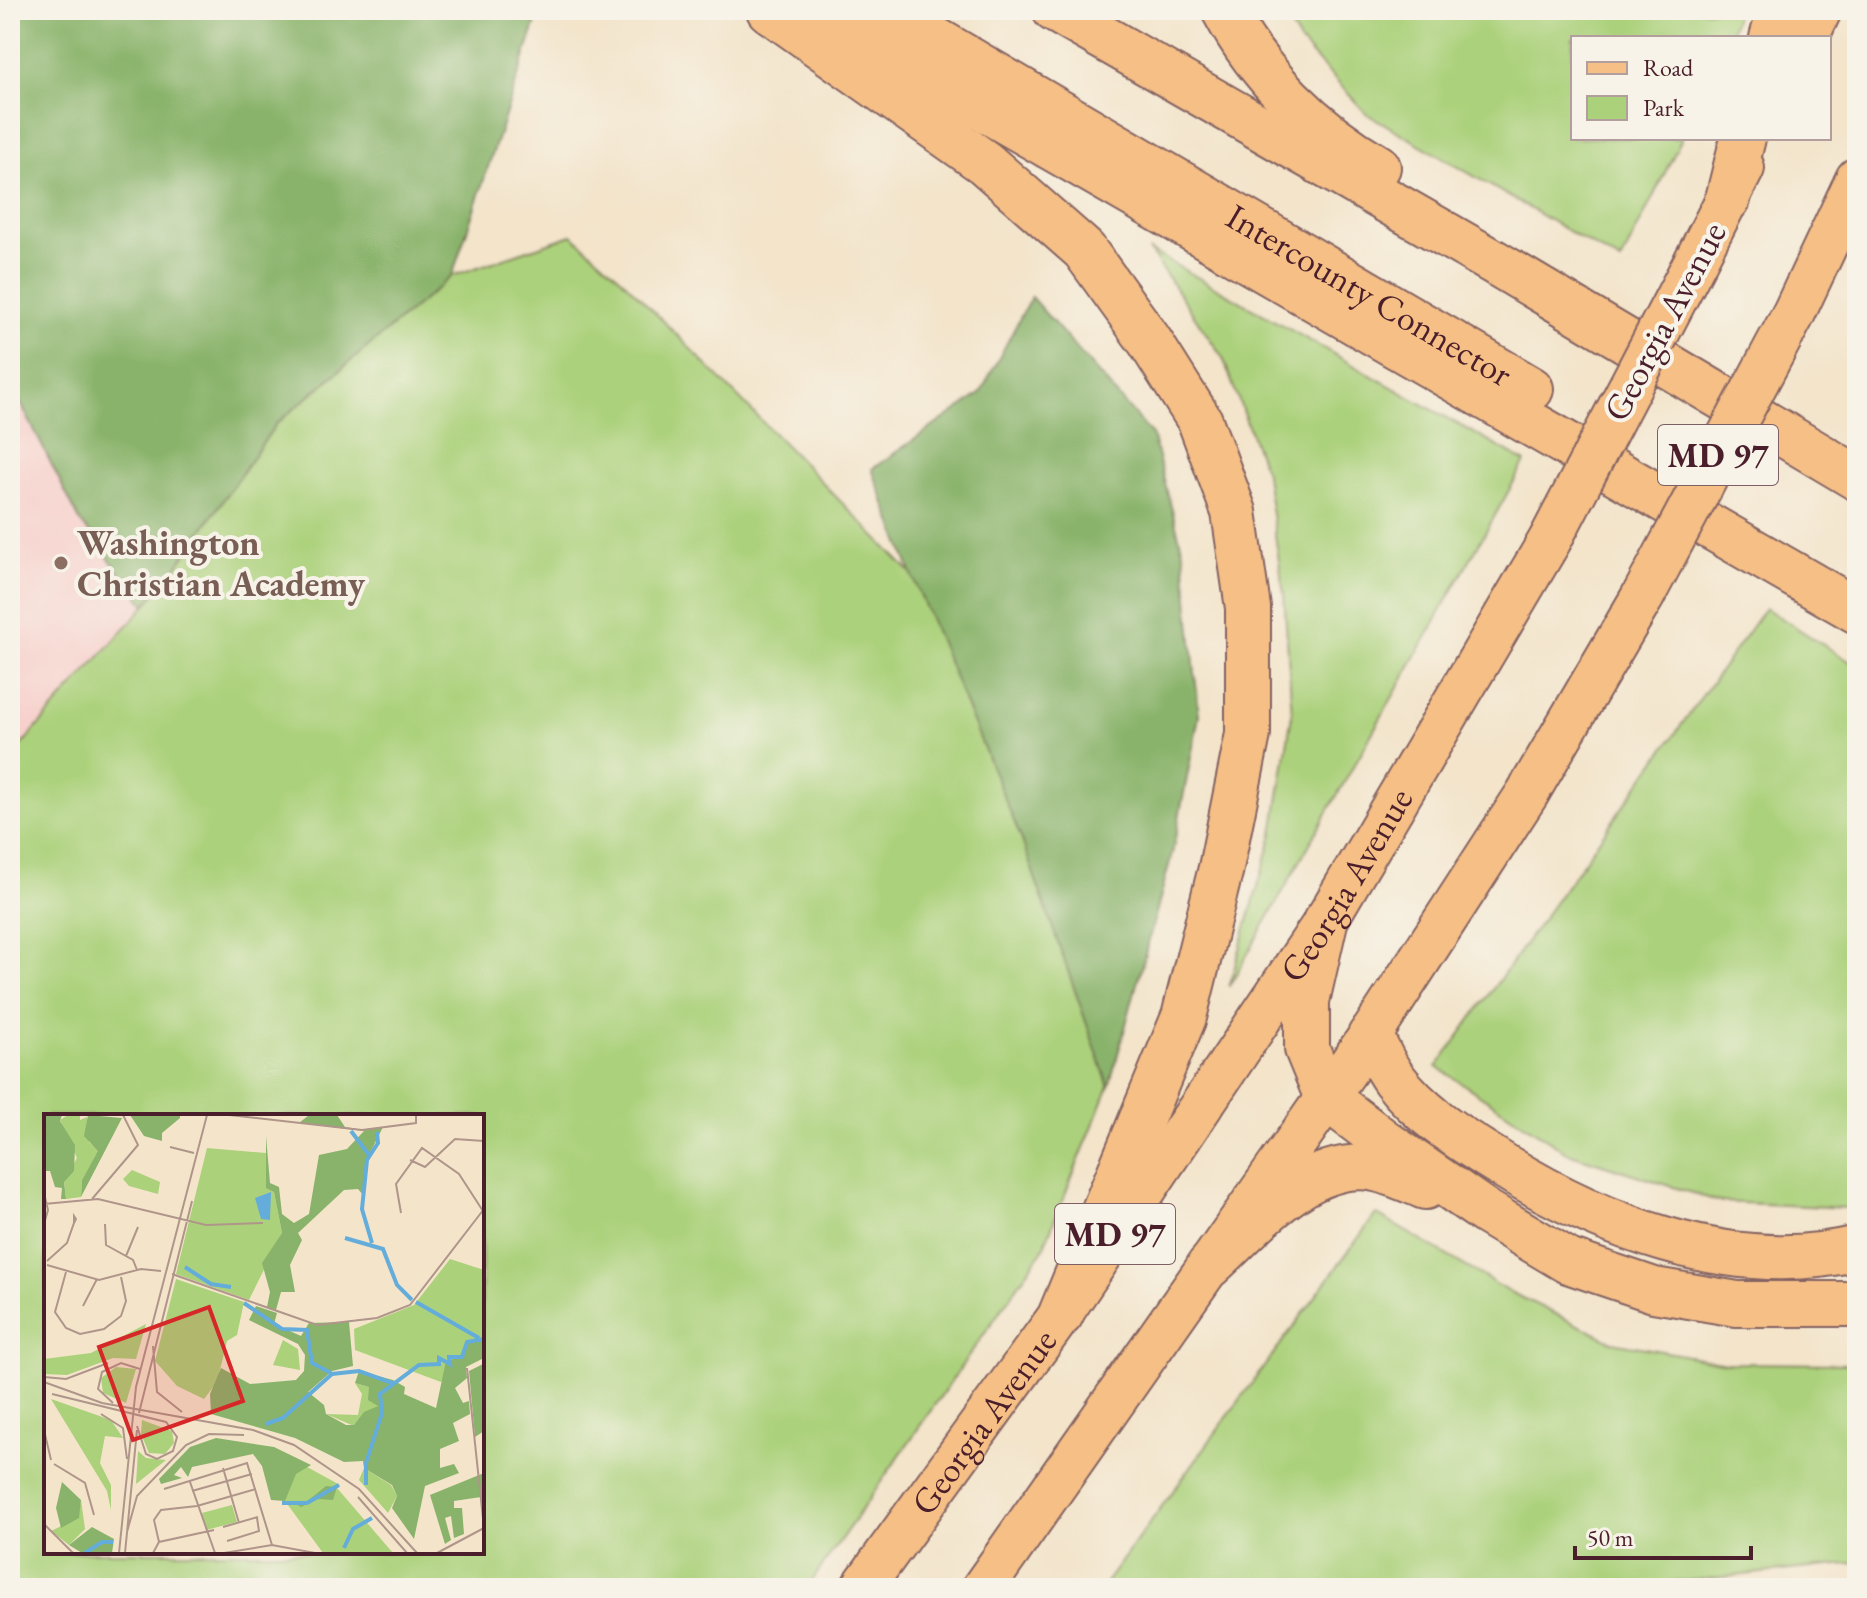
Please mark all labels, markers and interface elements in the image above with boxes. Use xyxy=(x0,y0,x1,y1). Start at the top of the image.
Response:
legend xyxy=(1571,36,1831,140)
text: Road xyxy=(1643,52,1694,83)
text: Park xyxy=(1643,92,1685,123)
street label: Intercounty Connector xyxy=(1218,193,1521,397)
street label: Georgia Avenue xyxy=(1592,213,1737,429)
road number: MD 97 xyxy=(1658,425,1778,485)
place label: Washington Christian Academy xyxy=(77,519,366,607)
marker: Washington Christian Academy xyxy=(52,554,70,572)
street label: Georgia Avenue xyxy=(1269,779,1423,991)
inset map xyxy=(44,1114,484,1554)
road number: MD 97 xyxy=(1055,1204,1175,1264)
street label: Georgia Avenue xyxy=(900,1319,1067,1524)
scale bar xyxy=(1575,1510,1751,1560)
text: 50 m xyxy=(1587,1522,1634,1553)

